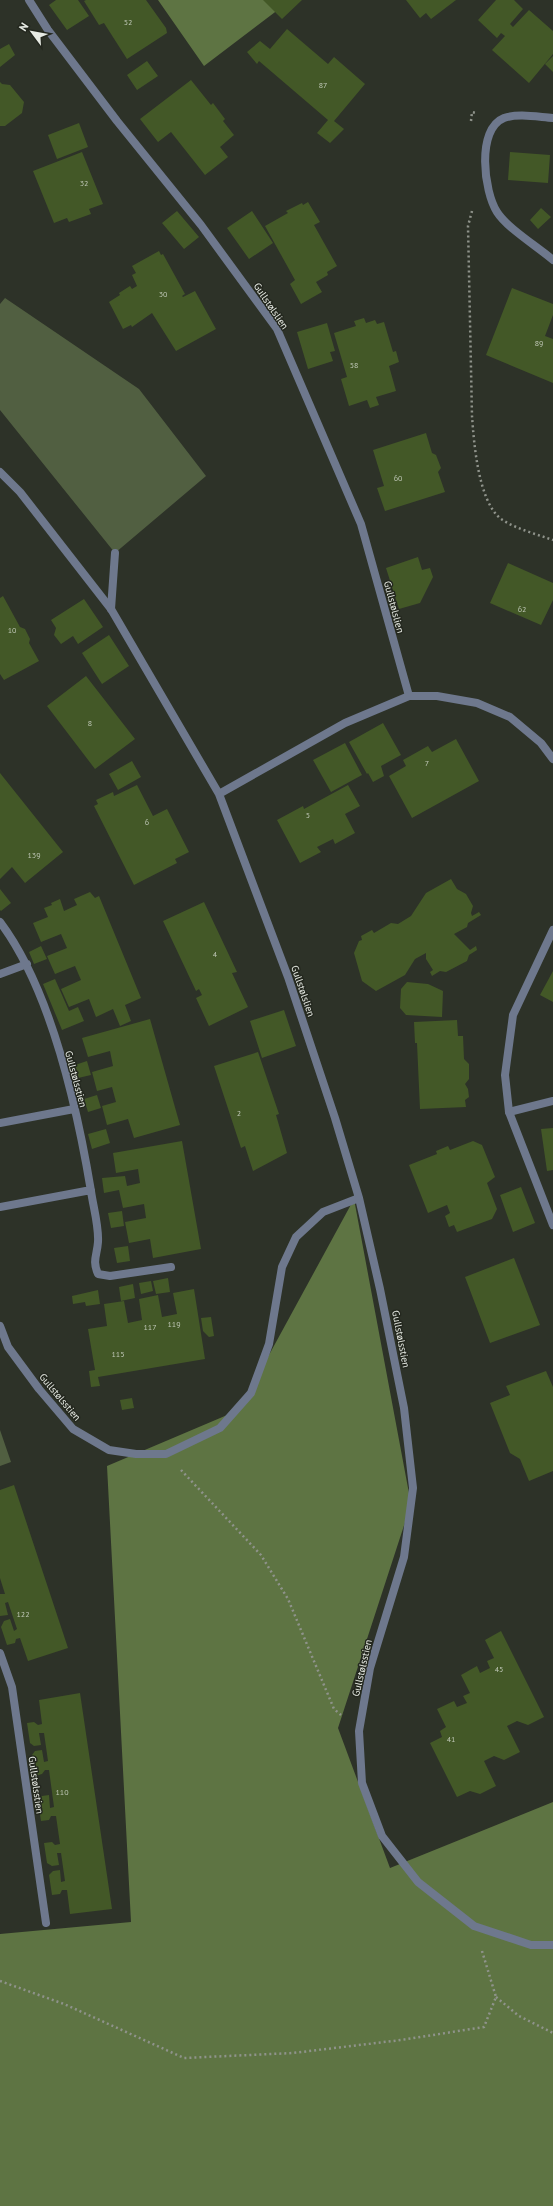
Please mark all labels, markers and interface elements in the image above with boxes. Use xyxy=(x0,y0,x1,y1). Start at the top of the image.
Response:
north arrow xyxy=(12,12,52,52)
house number: 52 xyxy=(124,17,132,27)
text: N xyxy=(16,20,31,33)
house number: 87 xyxy=(319,80,327,90)
house number: 32 xyxy=(80,178,88,188)
street label: Gullstølslien xyxy=(251,280,291,332)
house number: 30 xyxy=(159,289,168,299)
house number: 89 xyxy=(535,338,543,348)
house number: 58 xyxy=(350,360,358,370)
house number: 60 xyxy=(394,473,403,483)
street label: Gullstølslien xyxy=(381,579,407,635)
house number: 62 xyxy=(518,604,526,614)
house number: 10 xyxy=(8,625,17,635)
house number: 8 xyxy=(88,718,92,728)
house number: 7 xyxy=(425,758,429,768)
house number: 5 xyxy=(306,810,310,820)
house number: 6 xyxy=(145,817,149,827)
house number: 139 xyxy=(27,850,41,860)
house number: 4 xyxy=(213,949,218,959)
street label: Gullstølslien xyxy=(288,964,318,1018)
street label: Gullstølsstien xyxy=(62,1049,90,1109)
house number: 2 xyxy=(237,1108,241,1118)
street label: Gullstølsstien xyxy=(389,1309,413,1369)
house number: 119 xyxy=(167,1319,181,1329)
house number: 117 xyxy=(143,1322,157,1332)
house number: 115 xyxy=(111,1349,125,1359)
street label: Gullstølsstien xyxy=(36,1371,84,1423)
house number: 122 xyxy=(16,1609,30,1619)
street label: Gullstølsstien xyxy=(349,1638,375,1698)
house number: 45 xyxy=(495,1664,503,1674)
house number: 41 xyxy=(447,1734,455,1744)
street label: Gullstølsstien xyxy=(26,1755,46,1815)
house number: 110 xyxy=(55,1787,69,1797)

